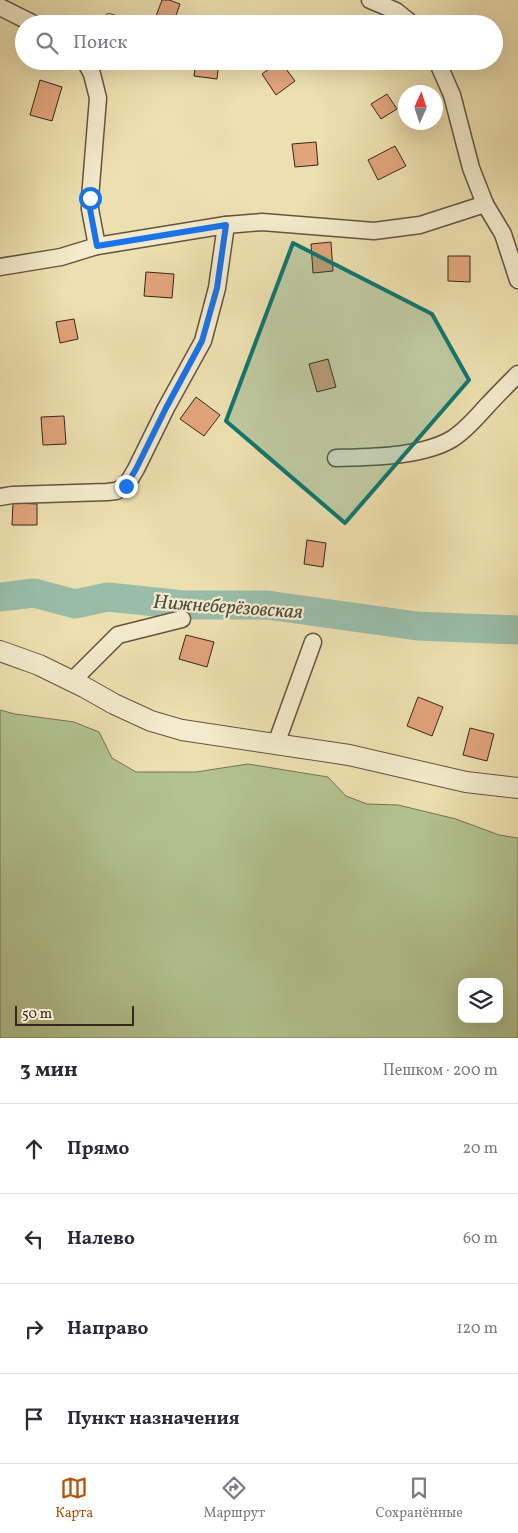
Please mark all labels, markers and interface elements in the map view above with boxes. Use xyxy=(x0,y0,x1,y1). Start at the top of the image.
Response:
search box xyxy=(15,15,503,70)
icon: search xyxy=(33,29,61,57)
text: Поиск xyxy=(73,30,127,56)
north arrow xyxy=(398,85,443,130)
route start xyxy=(79,187,102,210)
route end xyxy=(115,475,138,498)
water label: Нижнеберёзовская xyxy=(152,589,304,627)
map controls xyxy=(458,978,503,1023)
button: layers xyxy=(458,978,503,1023)
scale bar xyxy=(15,1003,134,1026)
text: 50 m xyxy=(22,1005,52,1024)
text: 3 мин xyxy=(20,1056,78,1085)
text: Пешком · 200 m xyxy=(383,1060,498,1082)
icon: ahead xyxy=(20,1135,48,1163)
text: Прямо xyxy=(67,1136,129,1162)
text: 20 m xyxy=(463,1138,498,1160)
icon: left xyxy=(20,1225,48,1253)
text: Налево xyxy=(67,1226,135,1252)
text: 60 m xyxy=(463,1228,498,1250)
icon: right xyxy=(20,1315,48,1343)
text: Направо xyxy=(67,1316,149,1342)
text: 120 m xyxy=(456,1318,498,1340)
icon: arrive xyxy=(20,1405,48,1433)
text: Пункт назначения xyxy=(67,1406,240,1432)
tab: Карта xyxy=(55,1474,93,1523)
tab: Маршрут xyxy=(203,1474,265,1523)
tab: Сохранённые xyxy=(375,1474,463,1523)

